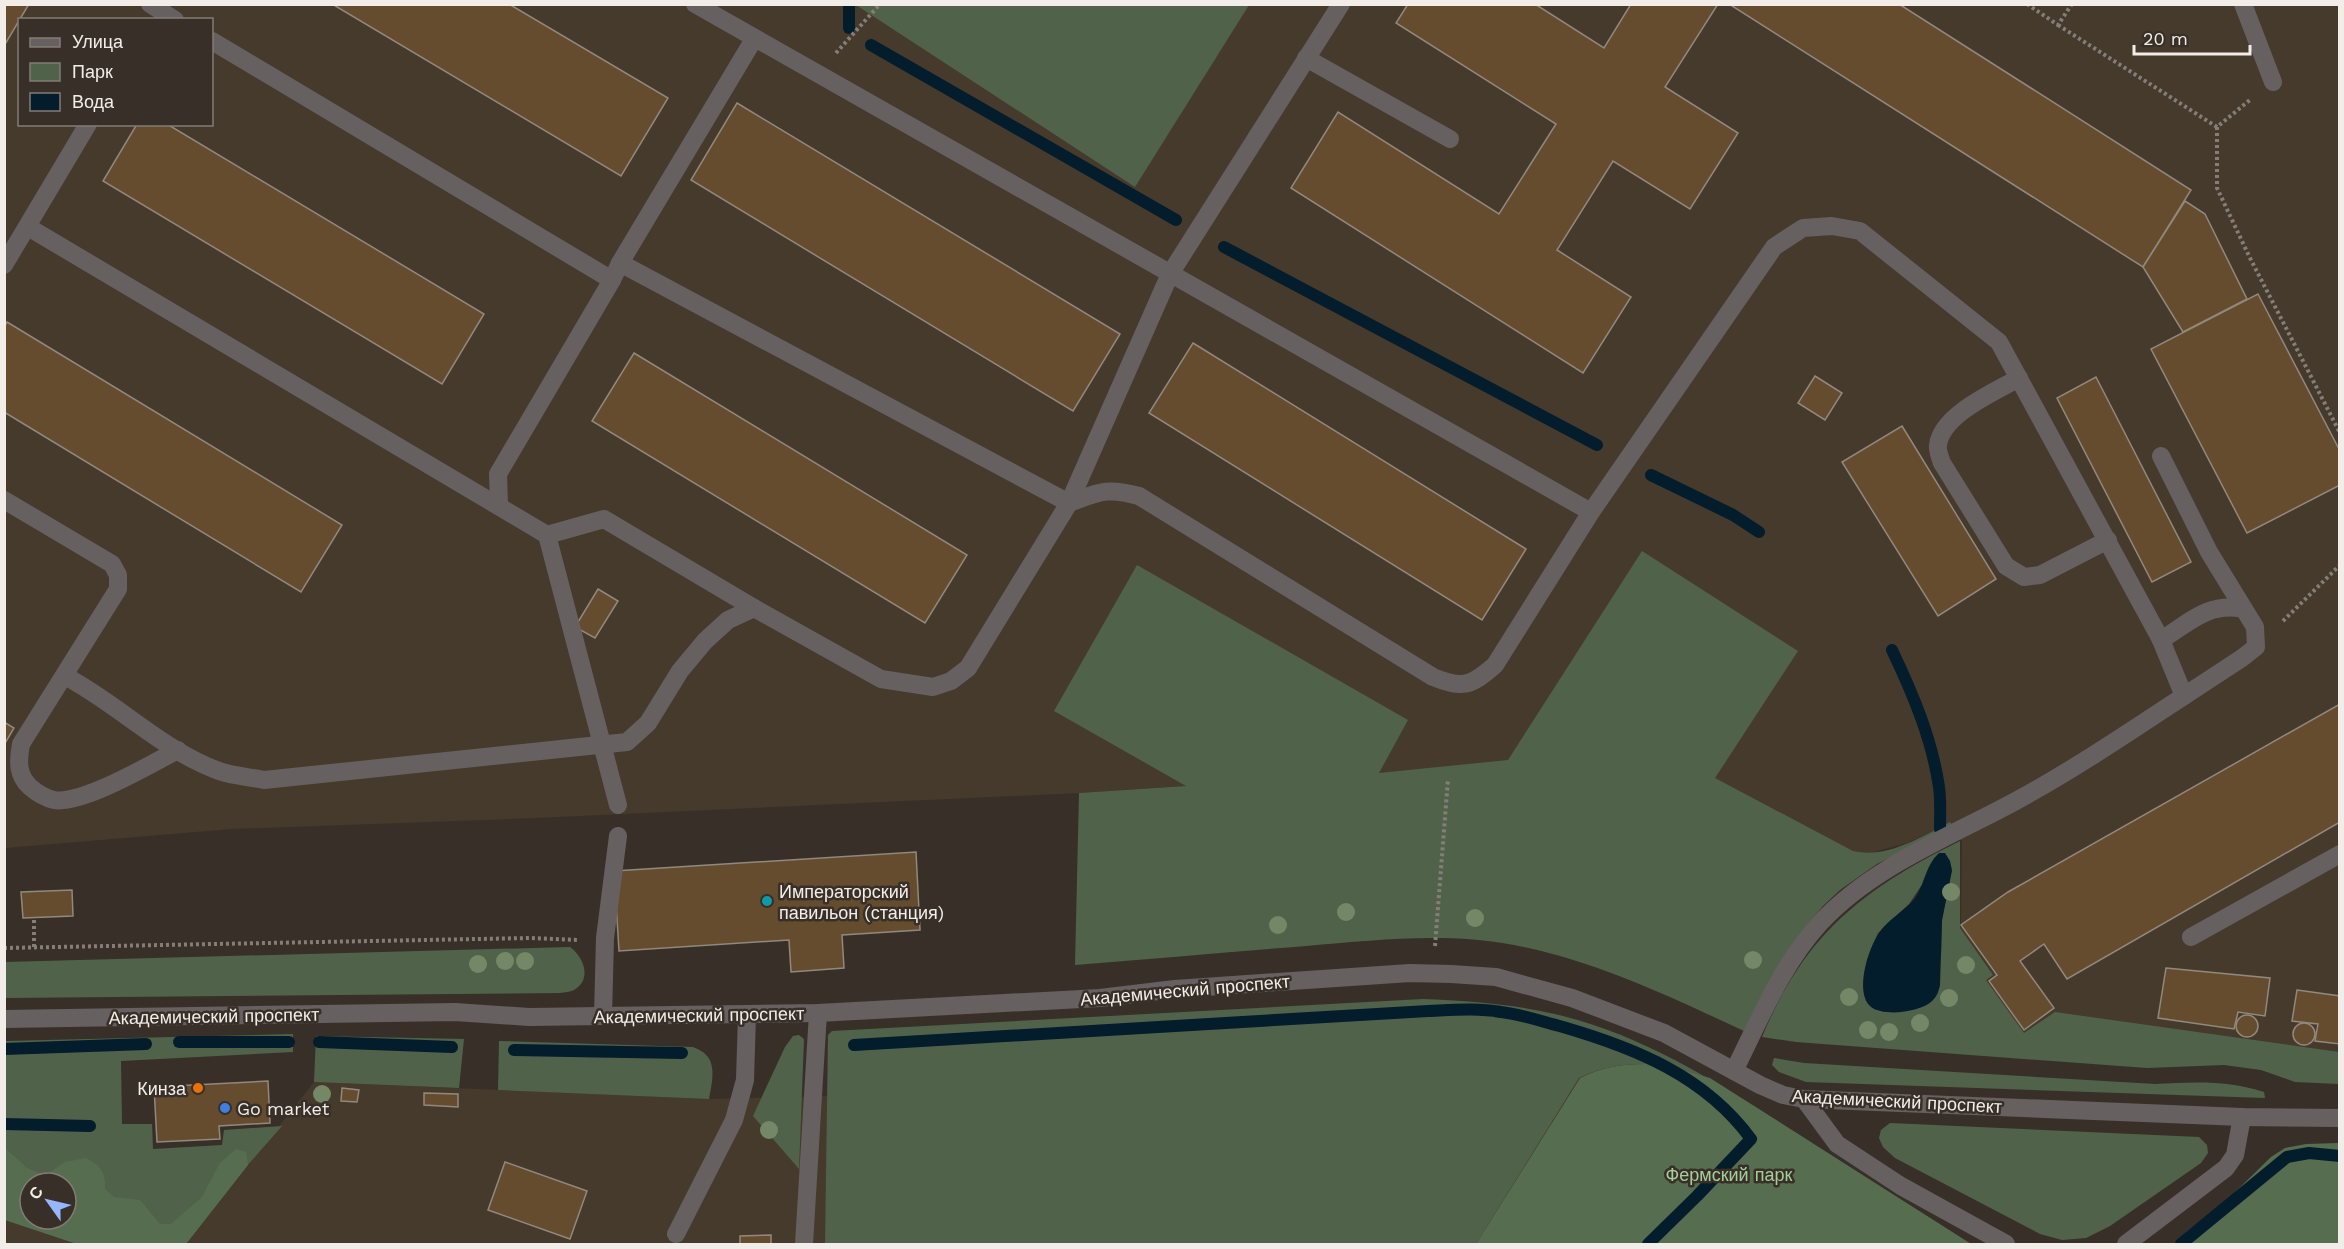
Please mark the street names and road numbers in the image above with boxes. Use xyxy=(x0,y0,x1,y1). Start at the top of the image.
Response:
street label: Академический проспект xyxy=(1079,970,1291,1010)
street label: Академический проспект xyxy=(594,1003,804,1027)
street label: Академический проспект xyxy=(109,1004,319,1028)
street label: Академический проспект xyxy=(1791,1085,2003,1117)

